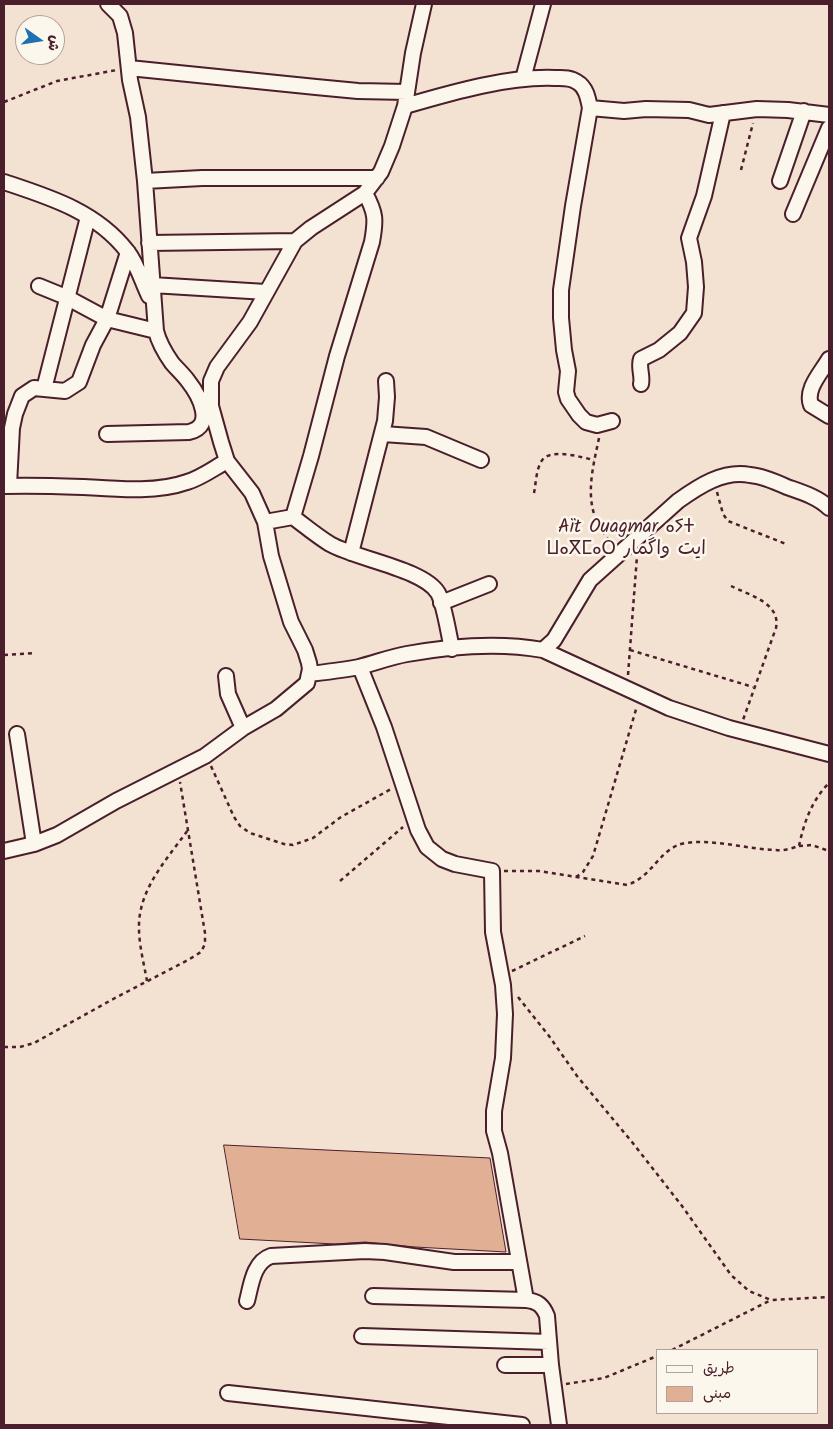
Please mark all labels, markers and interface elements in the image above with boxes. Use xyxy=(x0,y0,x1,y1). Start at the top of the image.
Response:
north arrow xyxy=(15,15,65,65)
text: ش xyxy=(41,33,66,53)
district label: Aït Ouagmar ⴰⵢⵜ ⵡⴰⴳⵎⴰⵔ ايت واگمار xyxy=(546,518,706,562)
legend xyxy=(656,1349,818,1414)
text: طريق xyxy=(703,1357,735,1381)
text: مبنى xyxy=(703,1382,731,1406)

